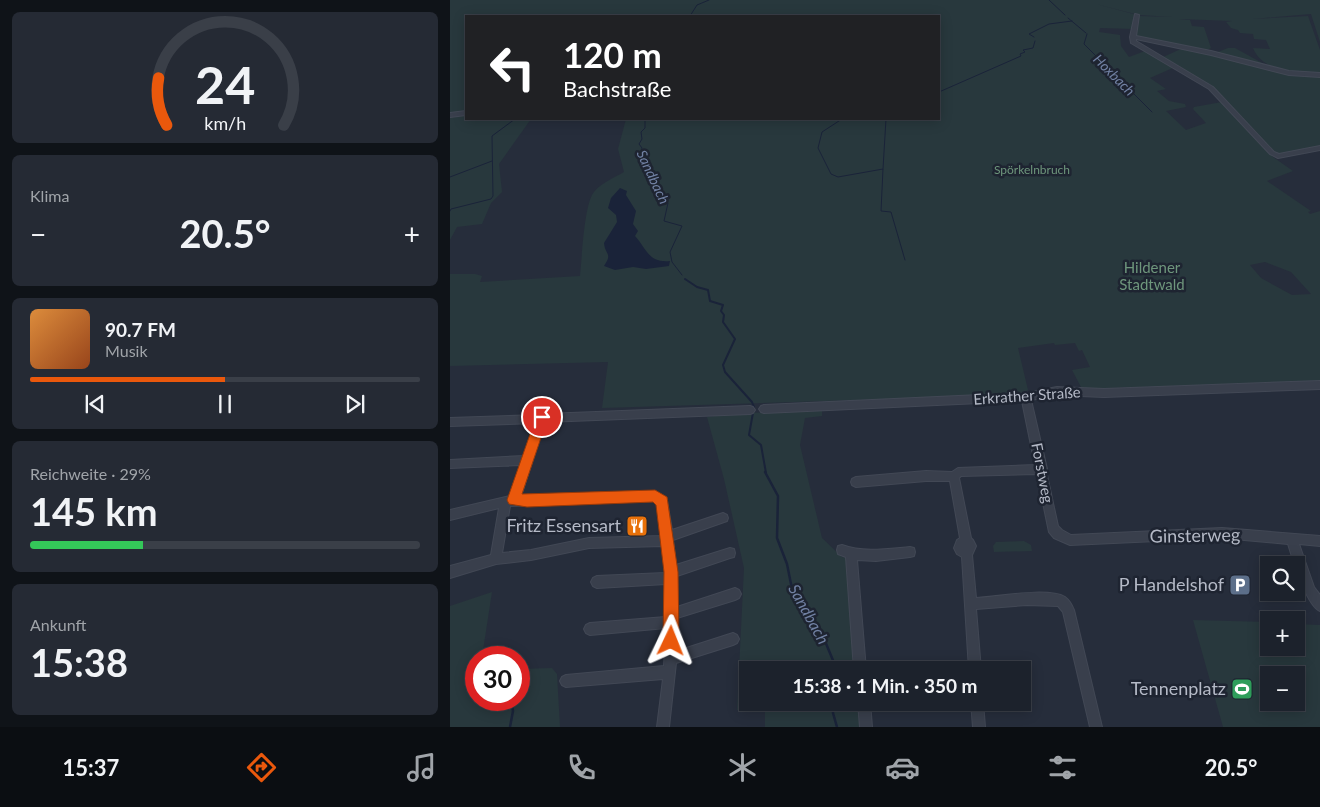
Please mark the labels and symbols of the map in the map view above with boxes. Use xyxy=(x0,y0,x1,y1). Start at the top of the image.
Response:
water label: Hoxbach xyxy=(1090,50,1139,99)
water label: Sandbach xyxy=(634,147,673,206)
park label: Spörkelnbruch xyxy=(994,162,1070,177)
park label: Hildener Stadtwald xyxy=(1119,258,1185,293)
street label: Erkrather Straße xyxy=(973,382,1081,408)
pin xyxy=(521,396,563,438)
street label: Forstweg xyxy=(1028,441,1058,505)
place label: Fritz Essensart xyxy=(506,514,622,536)
restaurant icon: Fritz Essensart xyxy=(625,514,649,538)
street label: Ginsterweg xyxy=(1150,523,1240,547)
place label: P Handelshof xyxy=(1119,573,1225,595)
parking icon: P Handelshof xyxy=(1228,573,1252,597)
water label: Sandbach xyxy=(785,580,834,647)
position arrow xyxy=(644,614,696,666)
speed limit sign: 30 xyxy=(465,646,530,711)
place label: Tennenplatz xyxy=(1131,677,1226,699)
sports icon: Tennenplatz xyxy=(1230,677,1254,701)

